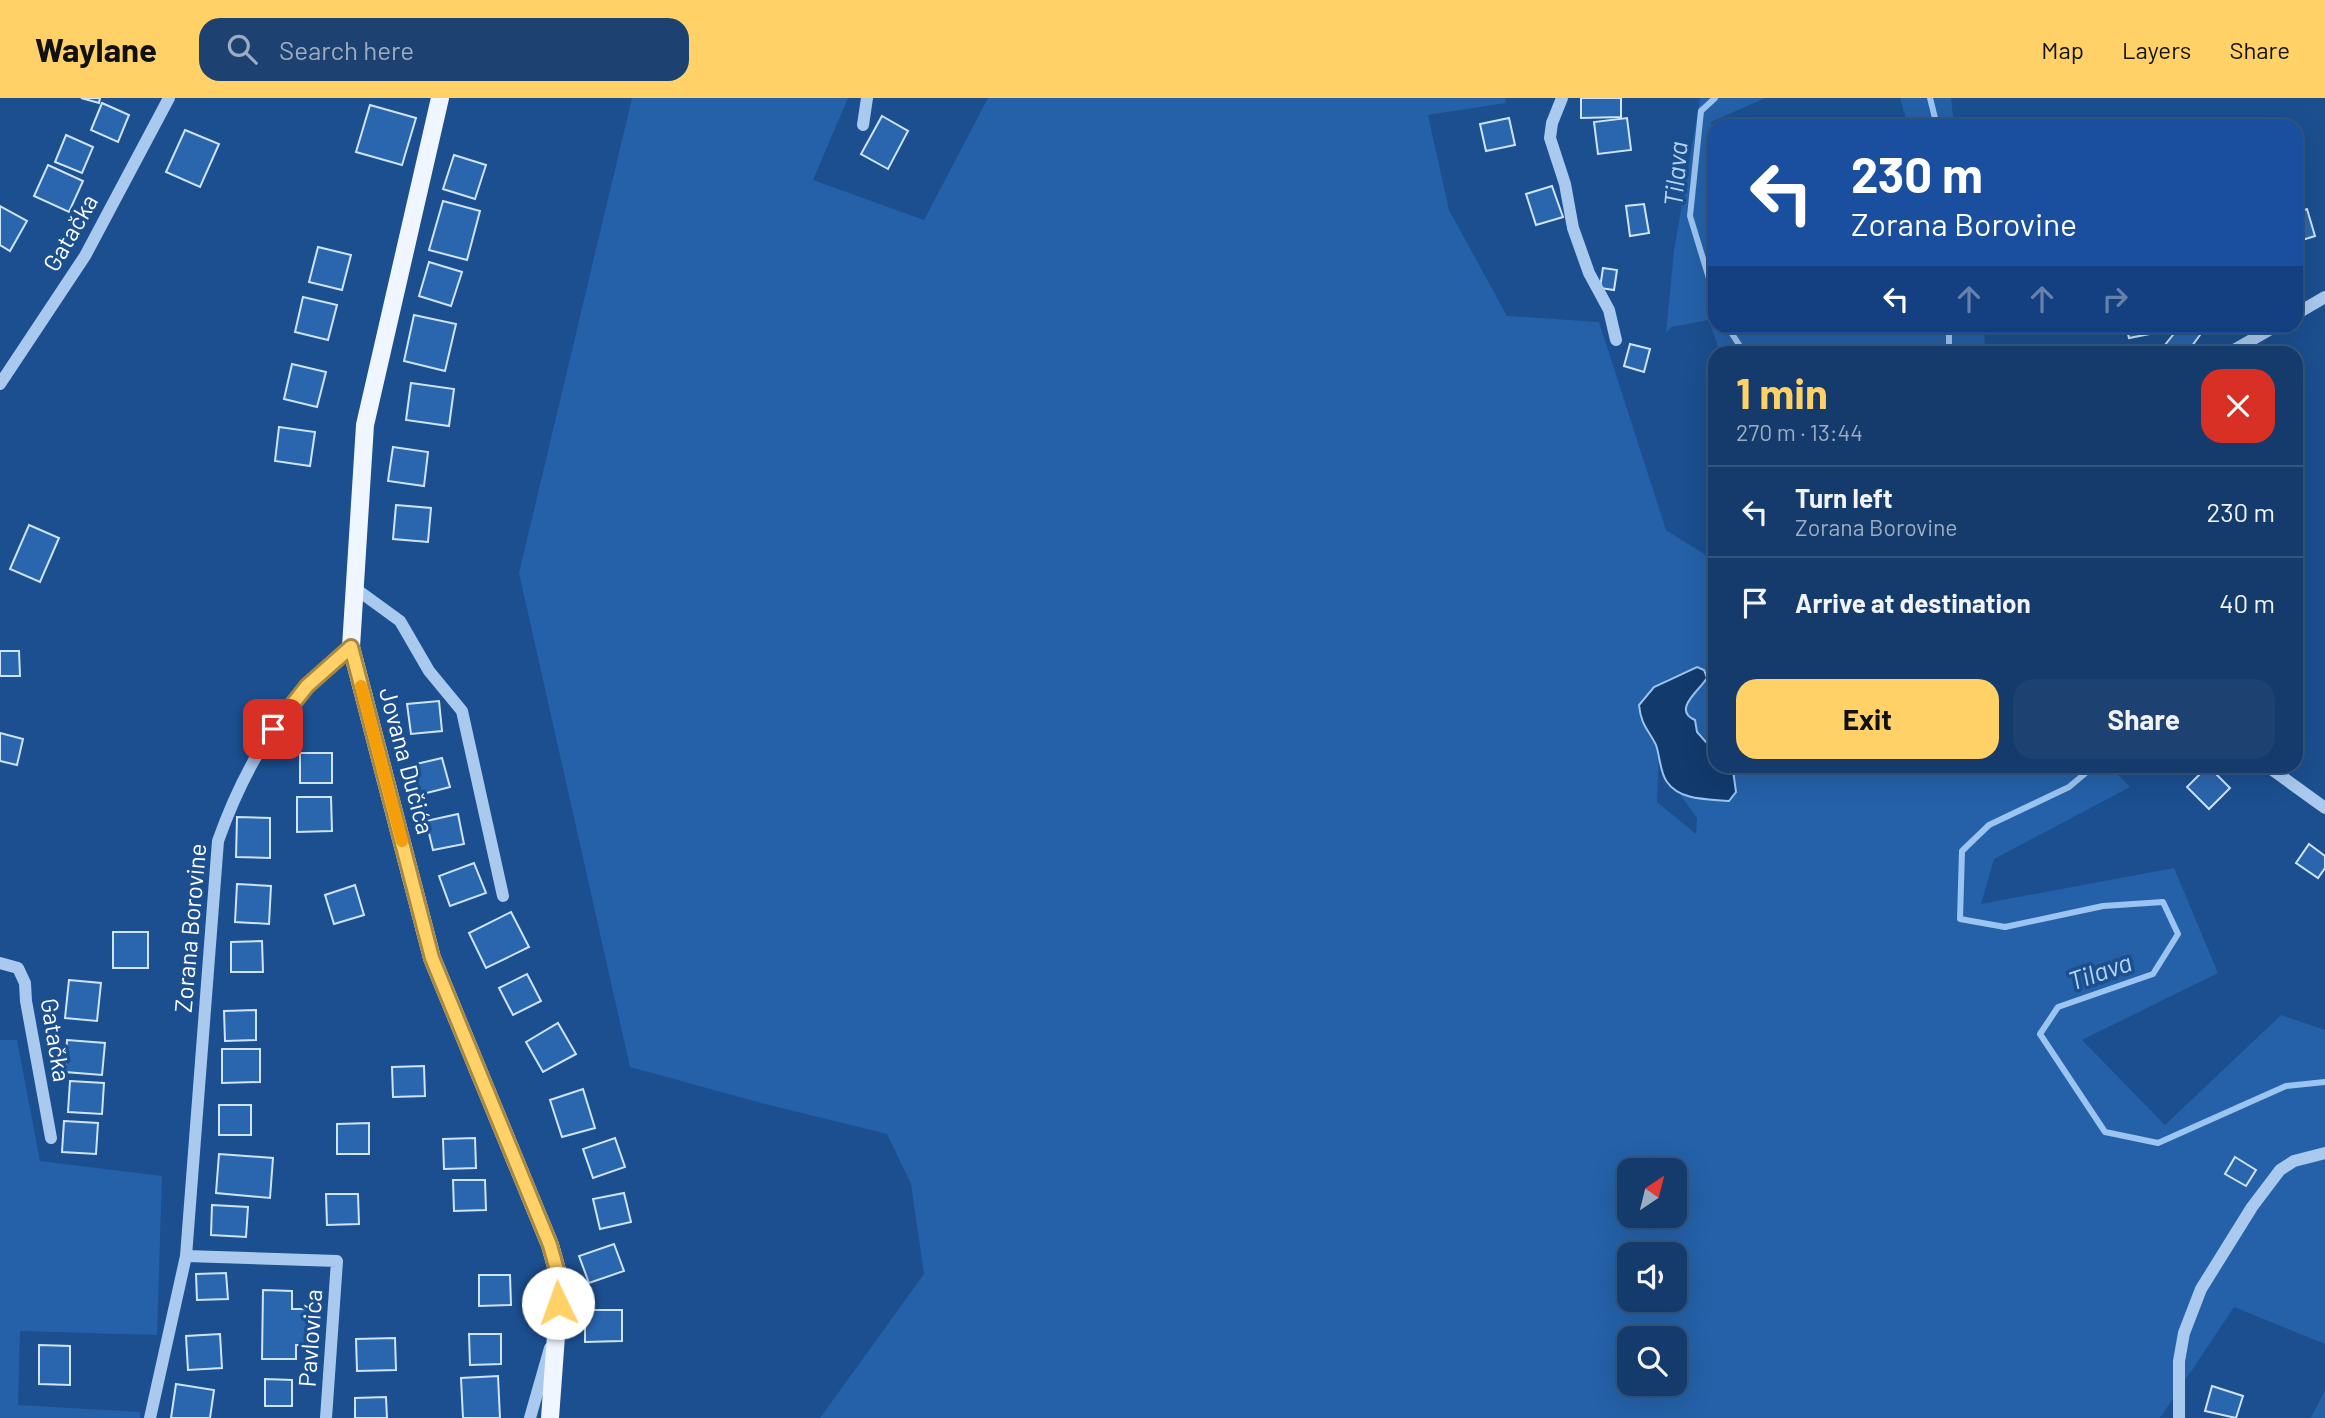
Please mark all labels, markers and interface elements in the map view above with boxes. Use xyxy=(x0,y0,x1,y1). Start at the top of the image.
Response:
search box xyxy=(199,18,689,81)
text: Waylane xyxy=(35,29,157,69)
icon: search xyxy=(223,30,261,68)
text: Search here xyxy=(279,34,414,65)
text: Map xyxy=(2041,35,2084,64)
text: Layers xyxy=(2122,35,2191,64)
text: Share xyxy=(2229,35,2290,64)
water label: Tilava xyxy=(1656,140,1693,208)
text: 230 m xyxy=(1851,144,1983,203)
icon: left xyxy=(1736,147,1827,238)
street label: Gatačka xyxy=(36,189,103,276)
text: Zorana Borovine xyxy=(1851,204,2077,242)
icon: left xyxy=(1877,280,1915,318)
icon: ahead xyxy=(1950,280,1988,318)
icon: ahead xyxy=(2023,280,2061,318)
icon: right xyxy=(2096,280,2134,318)
text: 1 min xyxy=(1736,367,1828,417)
button: close xyxy=(2201,369,2275,443)
text: 270 m · 13:44 xyxy=(1736,418,1863,446)
text: Turn left xyxy=(1795,482,1893,513)
icon: left xyxy=(1736,493,1774,531)
text: 230 m xyxy=(2206,496,2275,527)
text: Zorana Borovine xyxy=(1795,513,1958,541)
icon: arrive xyxy=(1736,584,1774,622)
text: Arrive at destination xyxy=(1795,587,2031,618)
text: 40 m xyxy=(2219,587,2275,618)
button: Exit xyxy=(1736,679,1999,759)
button: Share xyxy=(2013,679,2275,759)
street label: Jovana Dučića xyxy=(374,684,441,837)
pin xyxy=(243,699,303,759)
icon: arrive xyxy=(254,710,292,748)
street label: Zorana Borovine xyxy=(168,842,211,1014)
water label: Tilava xyxy=(2064,945,2135,996)
street label: Gatačka xyxy=(36,996,77,1084)
north arrow xyxy=(1617,1158,1687,1228)
map controls xyxy=(1617,1158,1687,1396)
button: sound xyxy=(1617,1242,1687,1312)
position arrow xyxy=(521,1266,595,1340)
street label: Pavlovića xyxy=(292,1288,327,1388)
button: search xyxy=(1617,1326,1687,1396)

